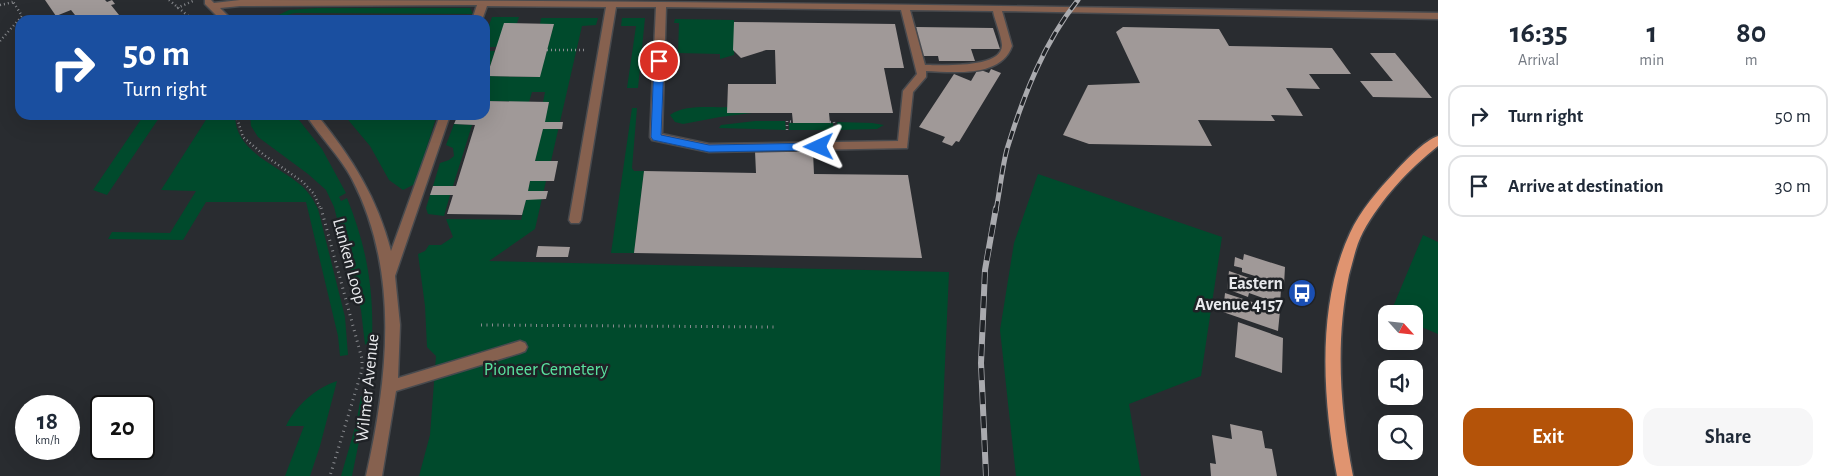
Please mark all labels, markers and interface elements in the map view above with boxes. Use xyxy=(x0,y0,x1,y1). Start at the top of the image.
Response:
text: 16:35 xyxy=(1510,18,1568,48)
text: 1 xyxy=(1646,18,1657,48)
text: 80 xyxy=(1736,18,1766,48)
icon: right xyxy=(40,35,105,100)
text: 50 m xyxy=(123,37,190,72)
pin xyxy=(638,40,680,82)
icon: arrive xyxy=(645,47,673,75)
text: Arrival xyxy=(1518,52,1559,68)
text: min xyxy=(1639,52,1664,68)
text: m xyxy=(1745,52,1758,68)
text: Turn right xyxy=(123,78,207,100)
icon: right xyxy=(1465,102,1493,130)
text: Turn right xyxy=(1508,107,1583,126)
text: 50 m xyxy=(1775,107,1811,126)
position arrow xyxy=(792,120,844,172)
icon: arrive xyxy=(1465,172,1493,200)
text: Arrive at destination xyxy=(1508,177,1664,196)
text: 30 m xyxy=(1775,177,1811,196)
street label: Lunken Loop xyxy=(329,216,369,306)
place label: Eastern Avenue 4157 xyxy=(1195,275,1283,314)
bus stop icon: Eastern Avenue 4157 xyxy=(1287,278,1317,308)
north arrow xyxy=(1378,305,1422,350)
map controls xyxy=(1378,305,1423,460)
street label: Wilmer Avenue xyxy=(353,333,383,443)
button: sound xyxy=(1378,360,1423,405)
park label: Pioneer Cemetery xyxy=(484,361,609,379)
speed limit sign: 20 xyxy=(90,395,155,460)
button: Exit xyxy=(1463,408,1633,466)
button: Share xyxy=(1643,408,1813,466)
text: 18 xyxy=(37,409,58,434)
button: search xyxy=(1378,415,1423,460)
text: km/h xyxy=(35,434,60,446)

